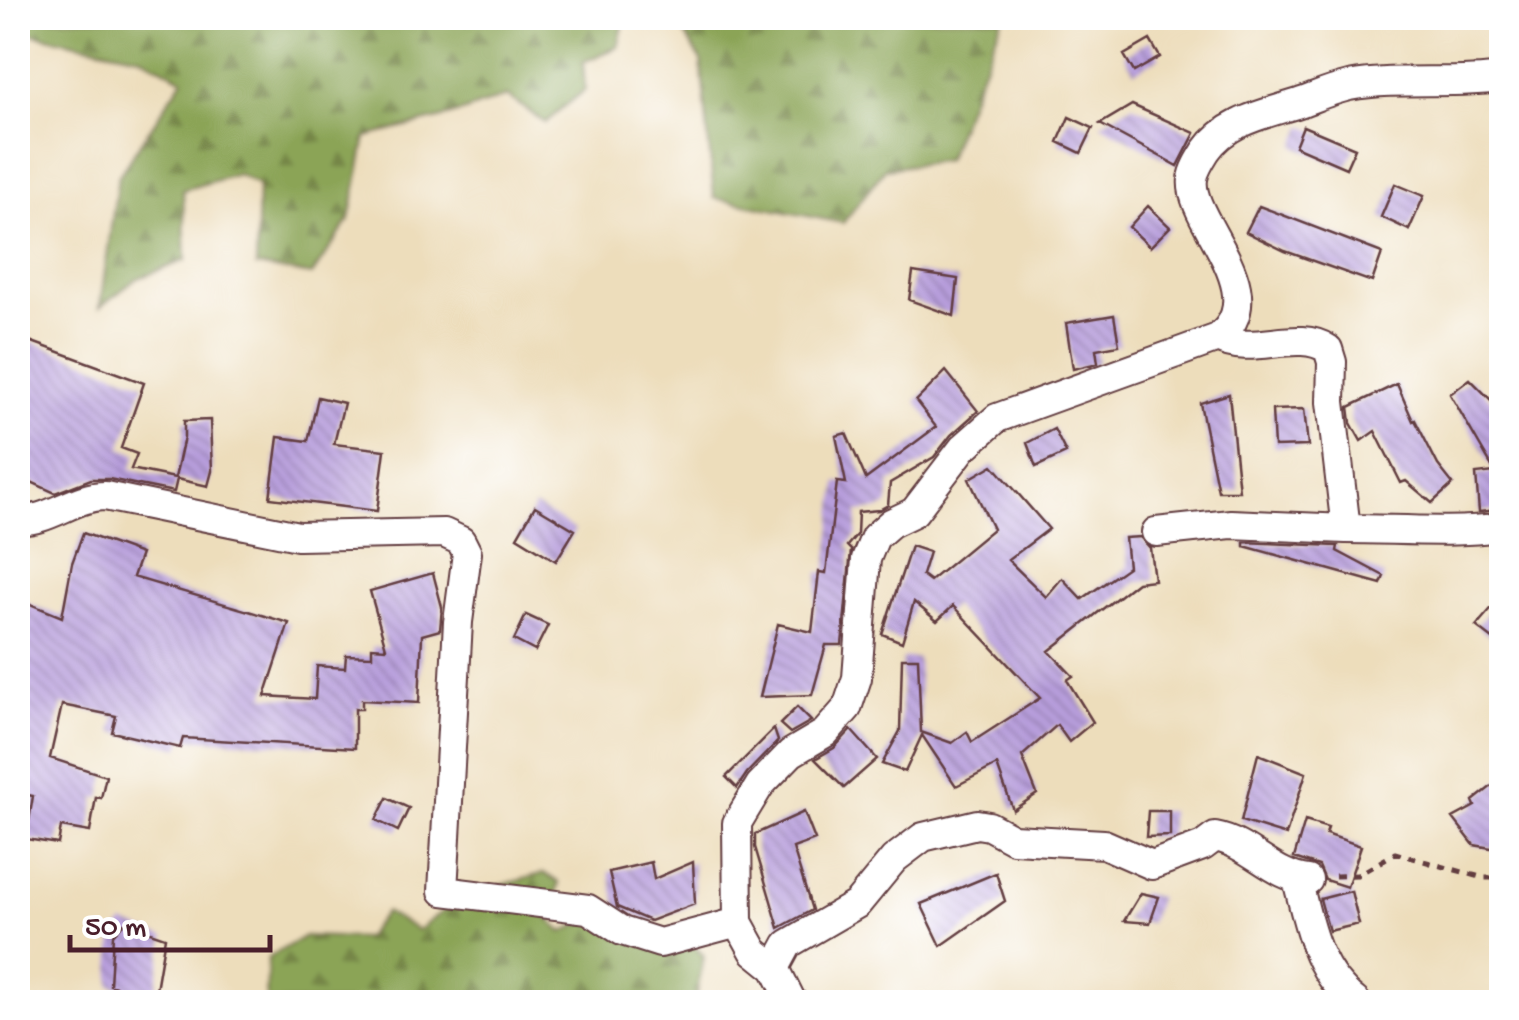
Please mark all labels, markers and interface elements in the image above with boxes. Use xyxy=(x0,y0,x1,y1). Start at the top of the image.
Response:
scale bar xyxy=(70,890,270,952)
text: 50 m xyxy=(85,912,146,947)

